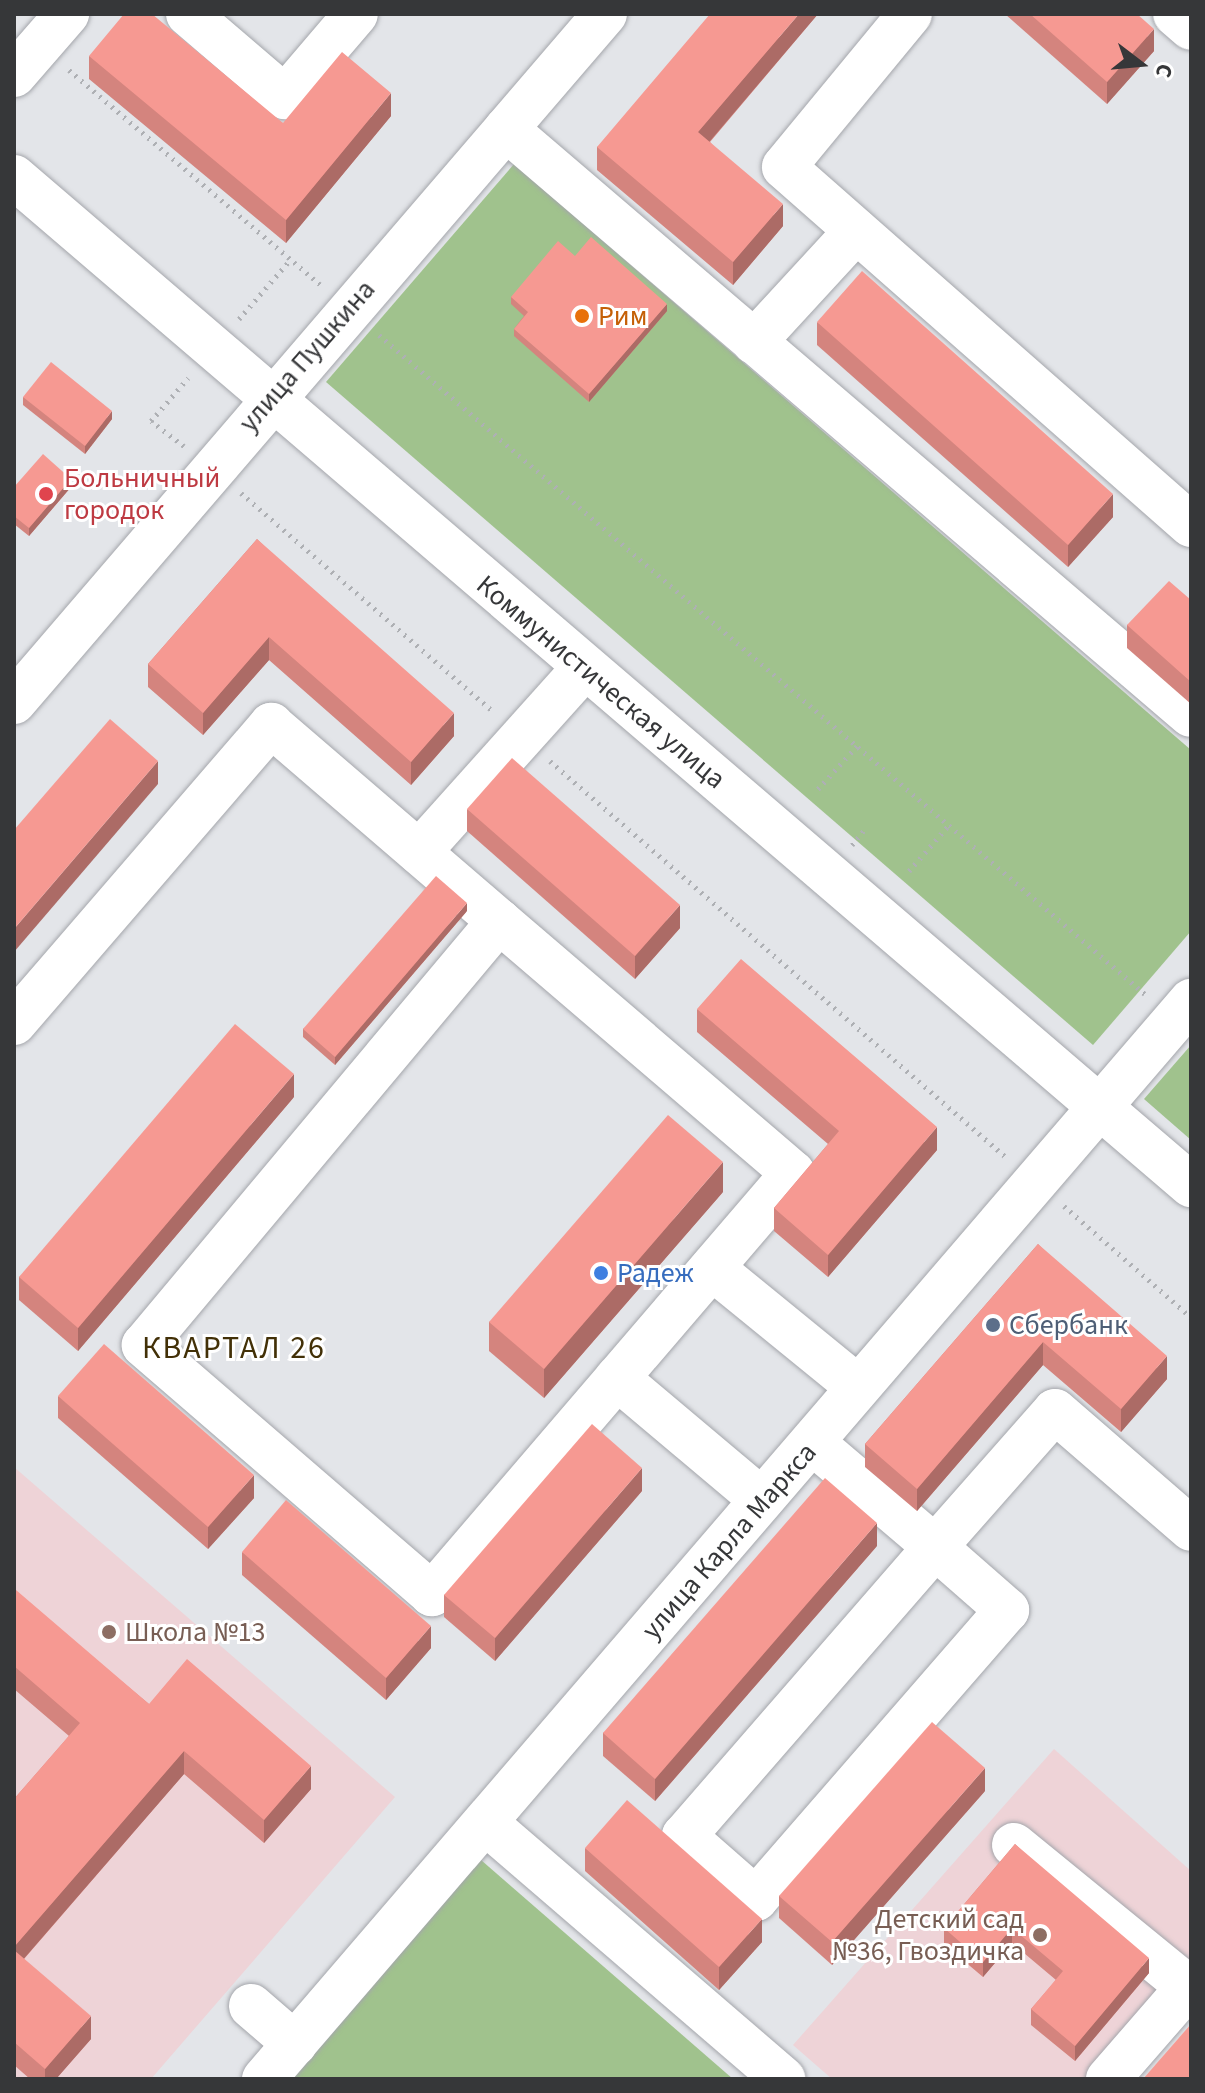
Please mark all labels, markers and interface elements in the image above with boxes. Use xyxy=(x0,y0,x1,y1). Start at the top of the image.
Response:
north arrow xyxy=(1101,24,1181,104)
text: С xyxy=(1147,60,1181,81)
street label: улица Пушкина xyxy=(232,273,382,439)
place label: Рим xyxy=(598,299,647,333)
marker: Рим xyxy=(573,307,591,325)
place label: Больничный городок xyxy=(64,461,220,527)
marker: Больничный городок xyxy=(35,483,57,505)
street label: Коммунистическая улица xyxy=(470,568,732,796)
place label: Радеж xyxy=(617,1256,694,1290)
marker: Радеж xyxy=(592,1264,610,1282)
place label: Сбербанк xyxy=(1009,1308,1128,1342)
marker: Сбербанк xyxy=(984,1316,1002,1334)
district label: КВАРТАЛ 26 xyxy=(142,1329,326,1367)
street label: улица Карла Маркса xyxy=(635,1436,823,1646)
place label: Школа №13 xyxy=(125,1615,266,1649)
marker: Школа №13 xyxy=(100,1623,118,1641)
place label: Детский сад №36, Гвоздичка xyxy=(832,1902,1024,1968)
marker: Детский сад №36, Гвоздичка xyxy=(1031,1926,1049,1944)

